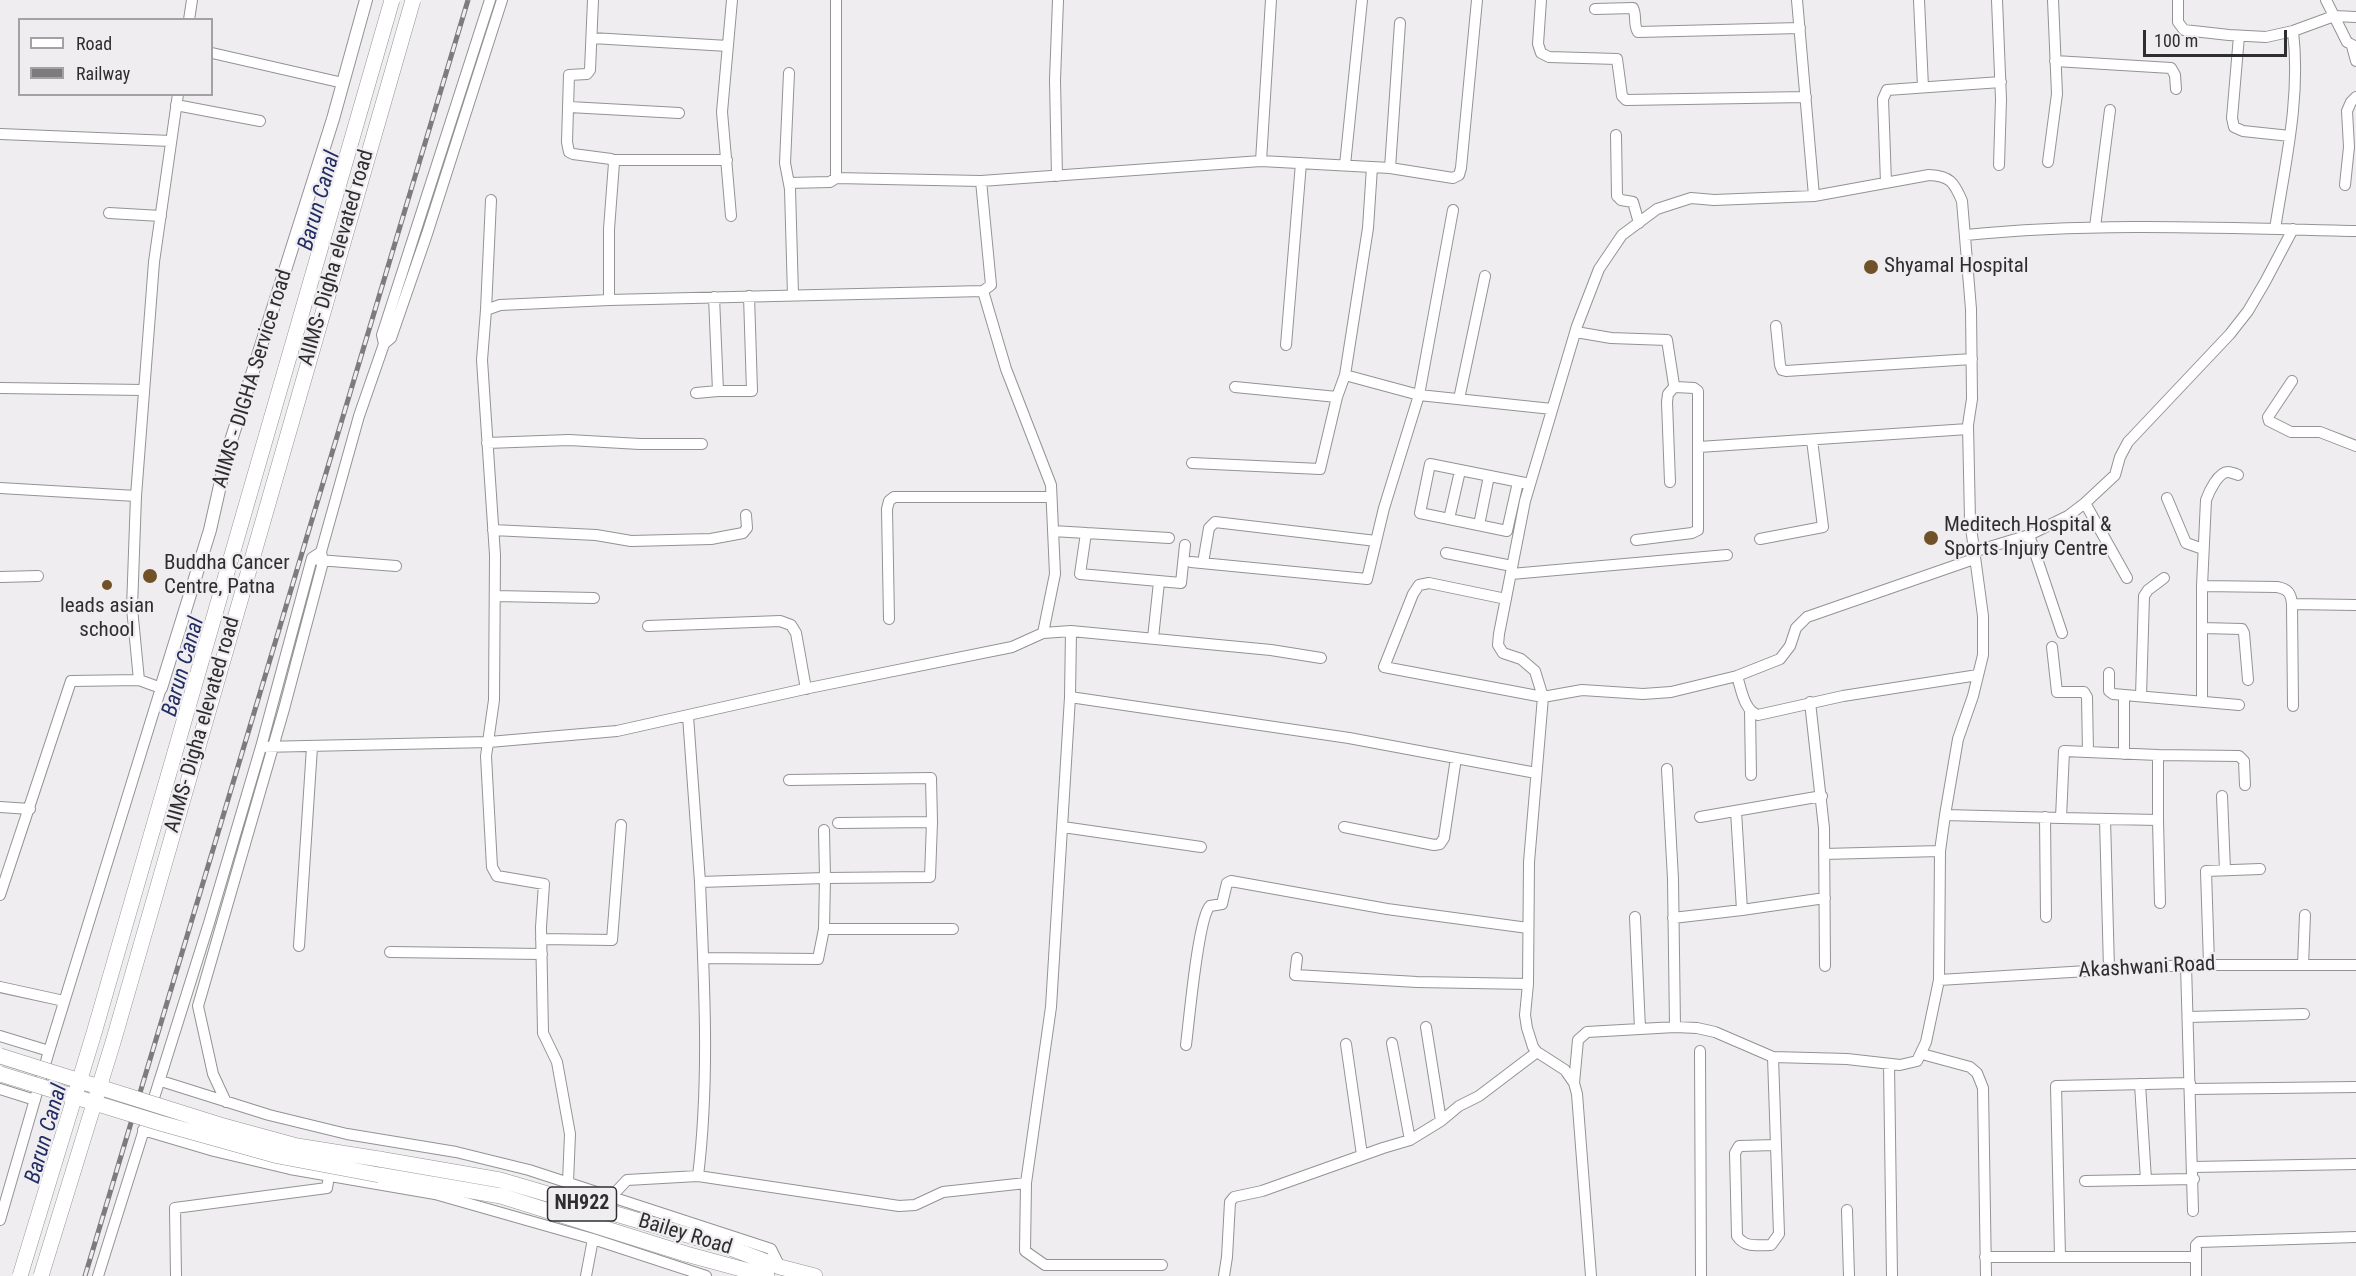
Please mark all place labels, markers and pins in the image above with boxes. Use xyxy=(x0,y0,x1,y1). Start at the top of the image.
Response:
place label: Shyamal Hospital xyxy=(1884,254,2029,280)
marker: Shyamal Hospital xyxy=(1862,258,1880,276)
place label: Meditech Hospital & Sports Injury Centre xyxy=(1944,513,2111,563)
marker: Meditech Hospital & Sports Injury Centre xyxy=(1922,529,1940,547)
place label: Buddha Cancer Centre, Patna xyxy=(164,551,290,601)
marker: Buddha Cancer Centre, Patna xyxy=(141,567,159,585)
marker: leads asian school xyxy=(100,578,114,592)
place label: leads asian school xyxy=(60,594,154,644)

